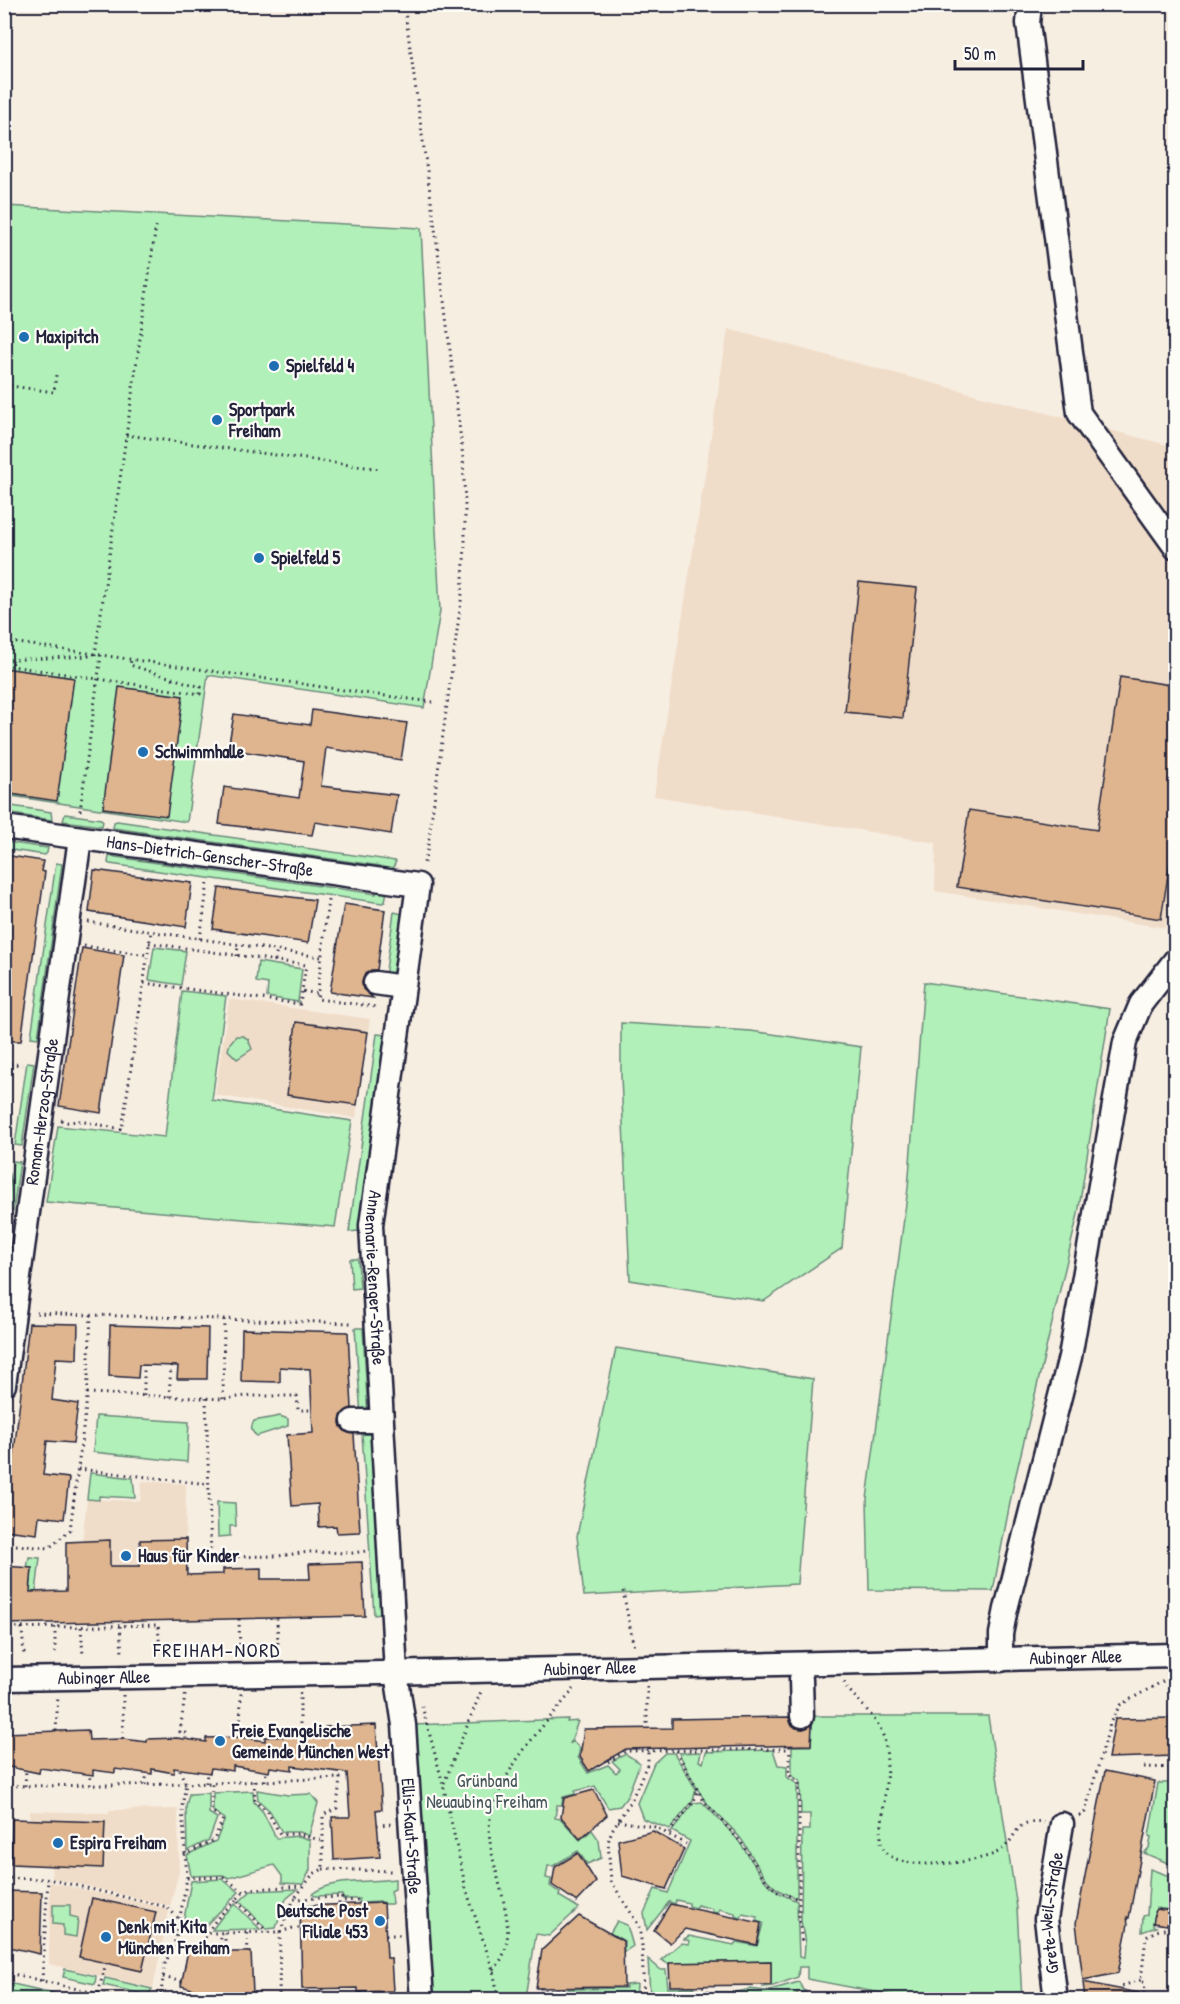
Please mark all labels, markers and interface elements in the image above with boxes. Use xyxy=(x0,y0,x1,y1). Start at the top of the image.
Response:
scale bar xyxy=(955,33,1082,71)
text: 50 m xyxy=(964,41,996,66)
place label: Maxipitch xyxy=(36,324,99,350)
marker: Maxipitch xyxy=(17,330,31,344)
place label: Spielfeld 4 xyxy=(286,353,355,379)
marker: Spielfeld 4 xyxy=(267,359,281,373)
place label: Sportpark Freiham xyxy=(228,397,295,443)
marker: Sportpark Freiham xyxy=(210,413,224,427)
place label: Spielfeld 5 xyxy=(271,545,341,571)
marker: Spielfeld 5 xyxy=(252,551,266,565)
place label: Schwimmhalle xyxy=(155,739,245,764)
marker: Schwimmhalle xyxy=(136,745,150,759)
street label: Hans-Dietrich-Genscher-Straße xyxy=(105,829,315,882)
street label: Roman-Herzog-Straße xyxy=(19,1036,64,1187)
street label: Annemarie-Renger-Straße xyxy=(359,1189,392,1366)
place label: Haus für Kinder xyxy=(138,1543,239,1568)
marker: Haus für Kinder xyxy=(119,1549,133,1563)
district label: FREIHAM-NORD xyxy=(152,1636,281,1663)
street label: Aubinger Allee xyxy=(1029,1643,1122,1670)
street label: Aubinger Allee xyxy=(543,1654,637,1681)
street label: Aubinger Allee xyxy=(57,1664,151,1690)
place label: Freie Evangelische Gemeinde München West xyxy=(231,1718,390,1764)
marker: Freie Evangelische Gemeinde München West xyxy=(213,1734,227,1748)
park label: Grünband Neuaubing Freiham xyxy=(426,1768,548,1814)
street label: Ellis-Kaut-Straße xyxy=(396,1777,428,1895)
place label: Espira Freiham xyxy=(70,1830,166,1856)
marker: Espira Freiham xyxy=(51,1836,65,1850)
street label: Grete-Weil-Straße xyxy=(1033,1850,1069,1975)
place label: Deutsche Post Filiale 453 xyxy=(277,1898,369,1944)
place label: Denk mit Kita München Freiham xyxy=(118,1914,230,1960)
marker: Deutsche Post Filiale 453 xyxy=(373,1914,387,1928)
marker: Denk mit Kita München Freiham xyxy=(99,1930,113,1944)

